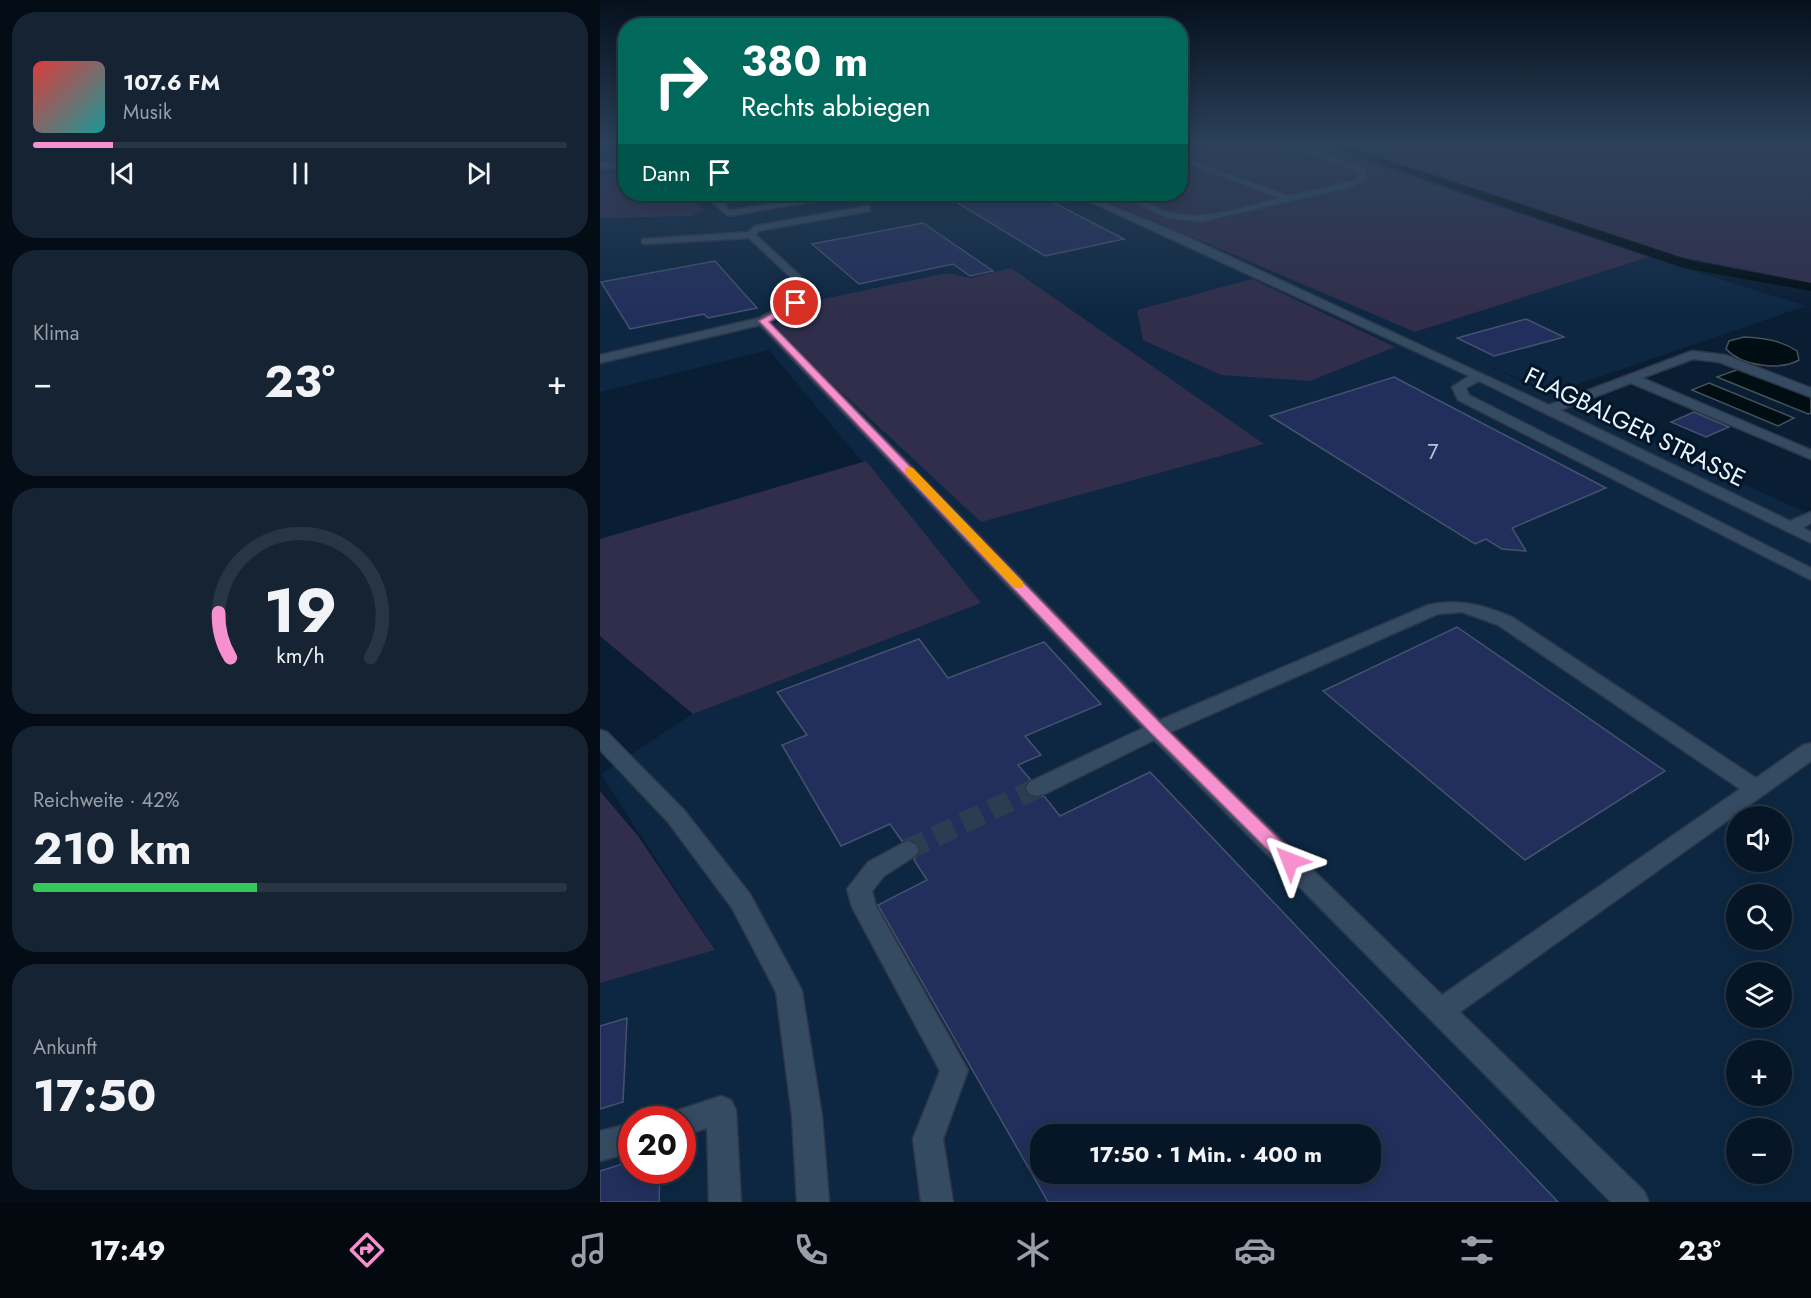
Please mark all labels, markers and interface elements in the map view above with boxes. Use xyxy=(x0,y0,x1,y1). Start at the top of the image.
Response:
text: 380 m xyxy=(741,31,868,92)
icon: right xyxy=(642,42,720,120)
text: 107.6 FM xyxy=(123,66,220,98)
text: Rechts abbiegen xyxy=(741,87,931,126)
text: Musik xyxy=(123,98,172,127)
icon: arrive xyxy=(703,156,736,189)
icon: previous xyxy=(106,157,139,190)
icon: pause xyxy=(284,157,317,190)
icon: next xyxy=(462,157,495,190)
text: Dann xyxy=(642,157,691,189)
pin xyxy=(770,277,821,328)
icon: arrive xyxy=(779,286,812,319)
text: Klima xyxy=(33,319,79,348)
text: 23° xyxy=(264,349,335,414)
street label: FLAGBALGER STRASSE xyxy=(1519,358,1752,495)
text: − xyxy=(33,359,52,406)
text: + xyxy=(547,359,567,406)
house number: 7 xyxy=(1427,437,1439,467)
text: 19 xyxy=(263,565,337,655)
text: km/h xyxy=(276,640,324,671)
text: Reichweite · 42% xyxy=(33,786,180,815)
map controls xyxy=(1726,806,1792,1184)
button: sound xyxy=(1726,806,1792,872)
text: 210 km xyxy=(33,816,192,881)
position arrow xyxy=(1258,829,1322,893)
button: search xyxy=(1726,884,1792,950)
button: layers xyxy=(1726,962,1792,1028)
text: Ankunft xyxy=(33,1033,97,1062)
button: + xyxy=(1726,1040,1792,1106)
text: 17:50 xyxy=(33,1063,156,1128)
speed limit sign: 20 xyxy=(618,1106,696,1184)
button: − xyxy=(1726,1118,1792,1184)
text: 17:50 · 1 Min. · 400 m xyxy=(1089,1138,1322,1170)
icon: directions xyxy=(346,1229,388,1271)
icon: music xyxy=(568,1229,610,1271)
icon: phone xyxy=(790,1229,832,1271)
icon: climate xyxy=(1012,1229,1054,1271)
icon: car xyxy=(1234,1229,1276,1271)
icon: filters xyxy=(1456,1229,1498,1271)
text: 17:49 xyxy=(90,1231,166,1270)
text: 23° xyxy=(1678,1231,1721,1270)

